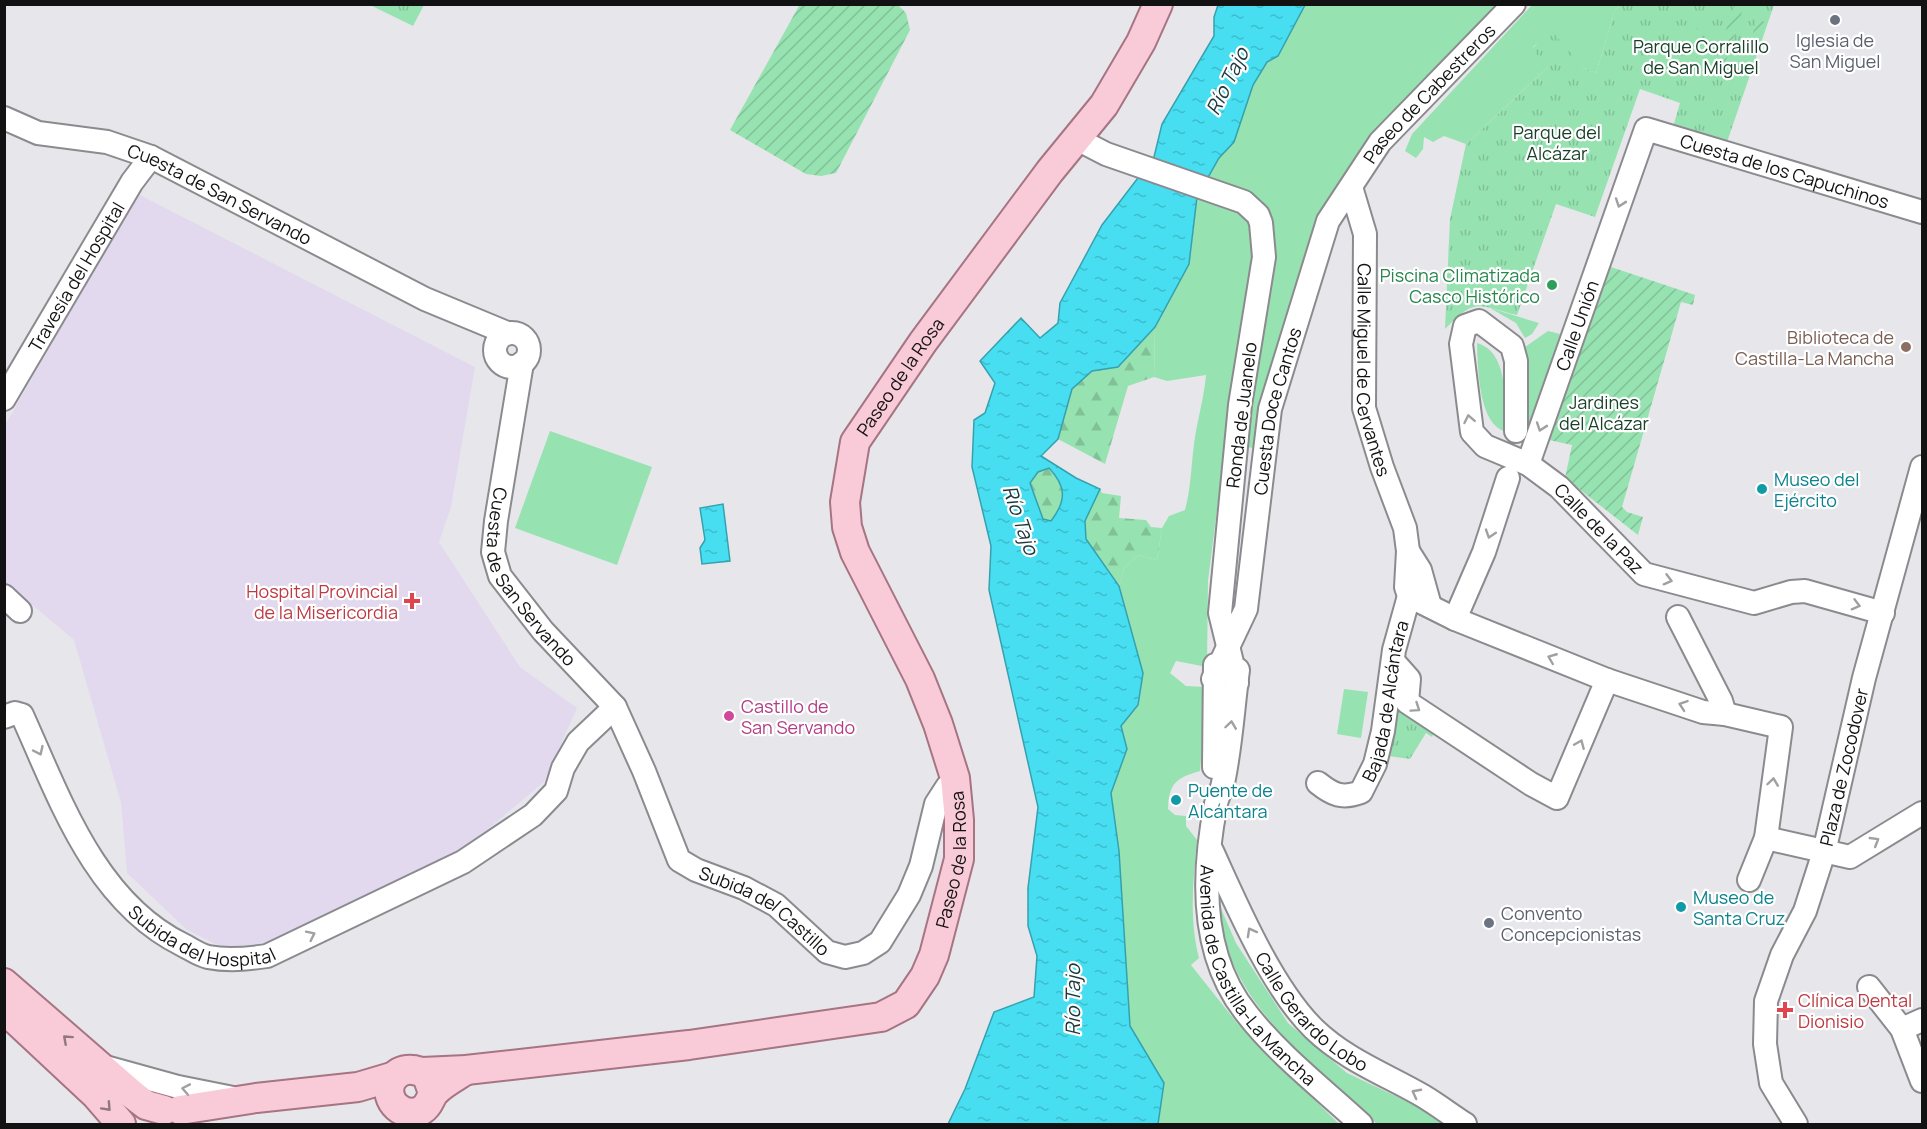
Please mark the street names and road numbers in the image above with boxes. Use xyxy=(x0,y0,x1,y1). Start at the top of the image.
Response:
street label: Paseo de Cabestreros xyxy=(1357,18,1500,168)
street label: Cuesta de los Capuchinos xyxy=(1677,128,1892,213)
street label: Cuesta de San Servando xyxy=(124,138,316,250)
street label: Travesía del Hospital xyxy=(23,197,130,356)
street label: Calle Miguel de Cervantes xyxy=(1352,263,1396,480)
street label: Calle Unión xyxy=(1550,277,1604,374)
street label: Paseo de la Rosa xyxy=(851,313,949,440)
street label: Cuesta Doce Cantos xyxy=(1248,324,1306,496)
street label: Ronda de Juanelo xyxy=(1220,341,1262,489)
street label: Calle de la Paz xyxy=(1550,478,1649,579)
street label: Cuesta de San Servando xyxy=(481,486,582,671)
street label: Bajada de Alcántara xyxy=(1356,618,1414,786)
street label: Plaza de Zocodover xyxy=(1814,685,1873,848)
street label: Paseo de la Rosa xyxy=(930,790,972,931)
street label: Subida del Castillo xyxy=(696,860,835,961)
street label: Avenida de Castilla-La Mancha xyxy=(1195,864,1321,1091)
street label: Subida del Hospital xyxy=(123,900,280,971)
street label: Calle Gerardo Lobo xyxy=(1250,948,1372,1076)

